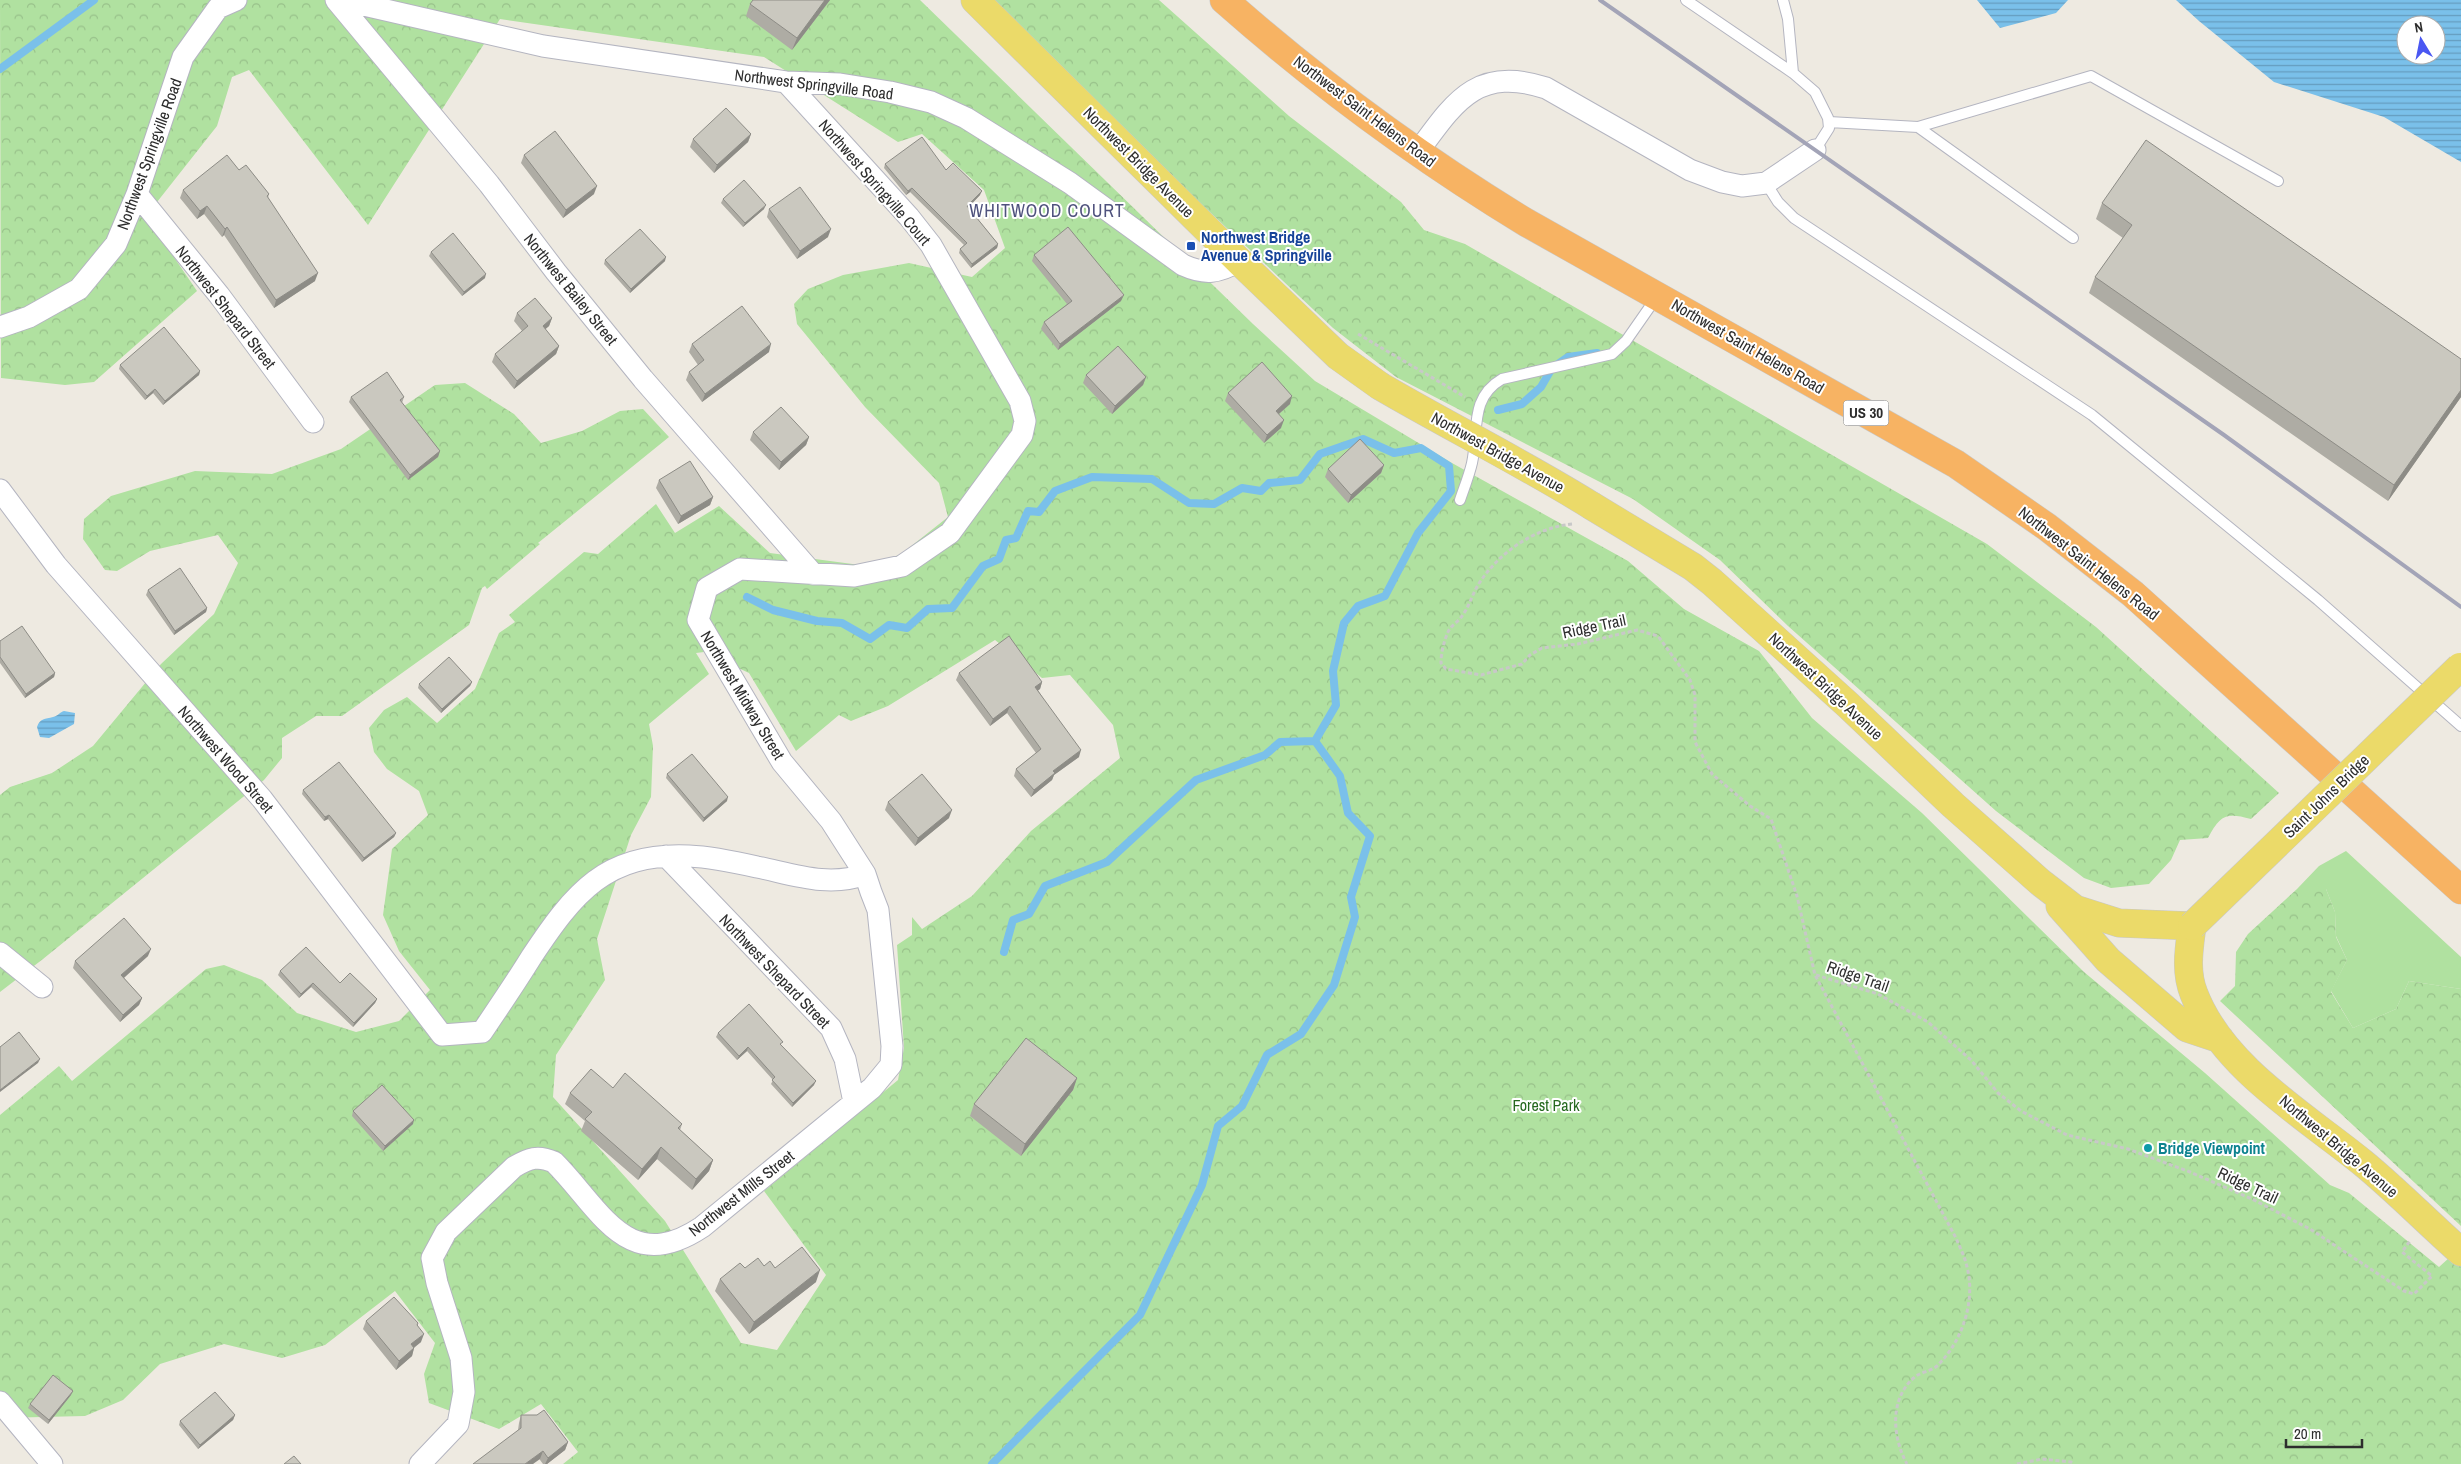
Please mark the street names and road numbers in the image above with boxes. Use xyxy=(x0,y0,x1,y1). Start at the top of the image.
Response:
street label: Northwest Saint Helens Road xyxy=(1289,50,1441,172)
street label: Northwest Springville Road xyxy=(733,63,895,105)
street label: Northwest Springville Road xyxy=(111,75,187,233)
street label: Northwest Bridge Avenue xyxy=(1079,102,1199,222)
street label: Northwest Springville Court xyxy=(814,114,936,250)
street label: Northwest Bailey Street xyxy=(519,229,623,350)
street label: Northwest Shepard Street xyxy=(171,241,281,374)
street label: Northwest Saint Helens Road xyxy=(1668,293,1828,399)
road number: US 30 xyxy=(1844,400,1888,426)
street label: Northwest Bridge Avenue xyxy=(1428,406,1568,498)
street label: Northwest Saint Helens Road xyxy=(2014,501,2164,625)
street label: Ridge Trail xyxy=(1560,609,1628,643)
street label: Northwest Midway Street xyxy=(696,627,790,764)
street label: Northwest Bridge Avenue xyxy=(1764,627,1888,745)
street label: Northwest Wood Street xyxy=(173,701,279,818)
street label: Saint Johns Bridge xyxy=(2278,749,2374,843)
street label: Northwest Shepard Street xyxy=(715,909,836,1033)
street label: Ridge Trail xyxy=(1824,955,1892,997)
street label: Northwest Bridge Avenue xyxy=(2275,1090,2403,1202)
street label: Northwest Mills Street xyxy=(684,1145,799,1241)
street label: Ridge Trail xyxy=(2214,1161,2282,1209)

